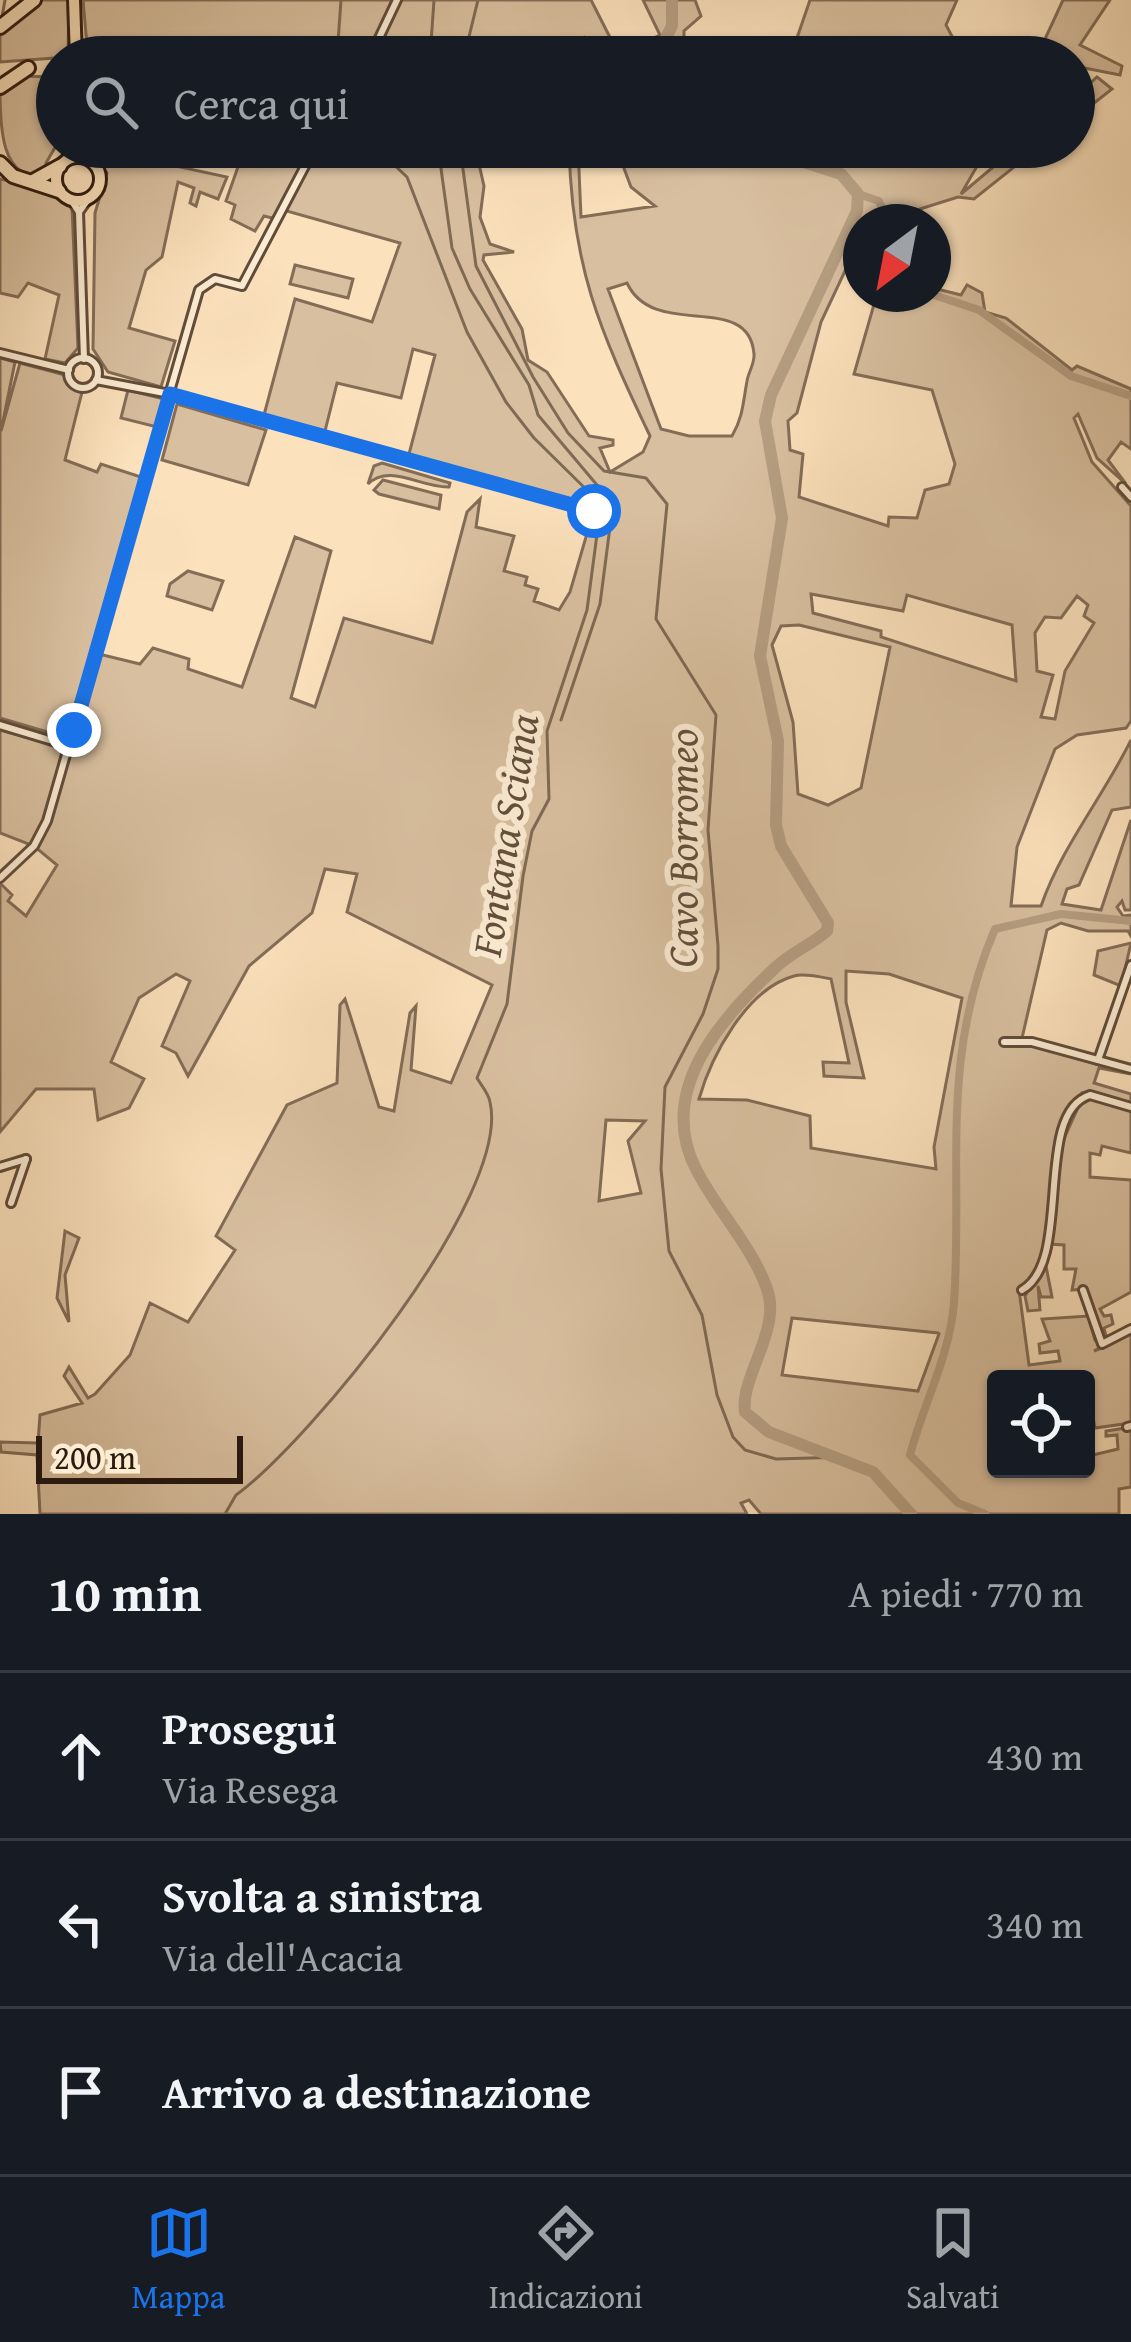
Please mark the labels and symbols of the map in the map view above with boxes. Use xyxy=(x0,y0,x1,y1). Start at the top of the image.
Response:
north arrow xyxy=(843,204,951,312)
route start xyxy=(567,484,621,538)
route end xyxy=(47,703,101,757)
water label: Fontana Sciana xyxy=(455,709,553,962)
water label: Cavo Borromeo xyxy=(651,729,712,967)
scale bar xyxy=(36,1430,243,1483)

